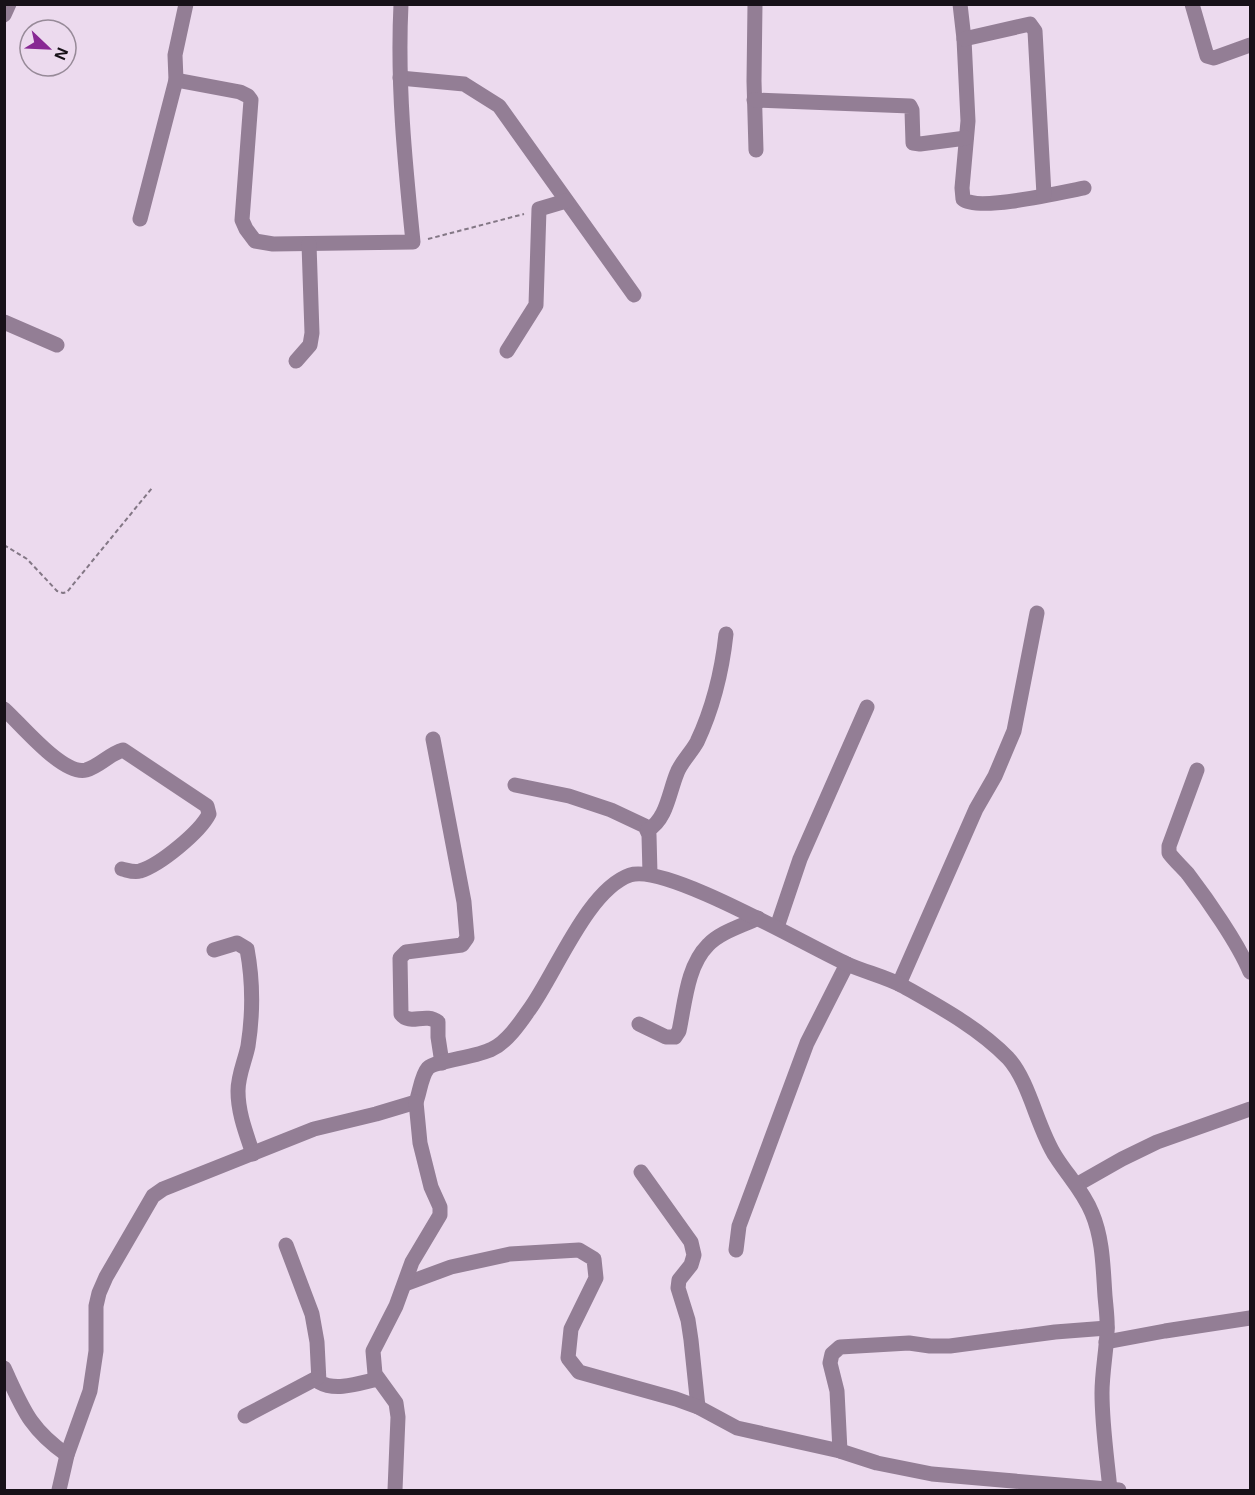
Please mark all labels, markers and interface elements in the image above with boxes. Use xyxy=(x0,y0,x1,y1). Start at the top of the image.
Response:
north arrow xyxy=(18,18,78,78)
text: N xyxy=(51,45,71,62)

